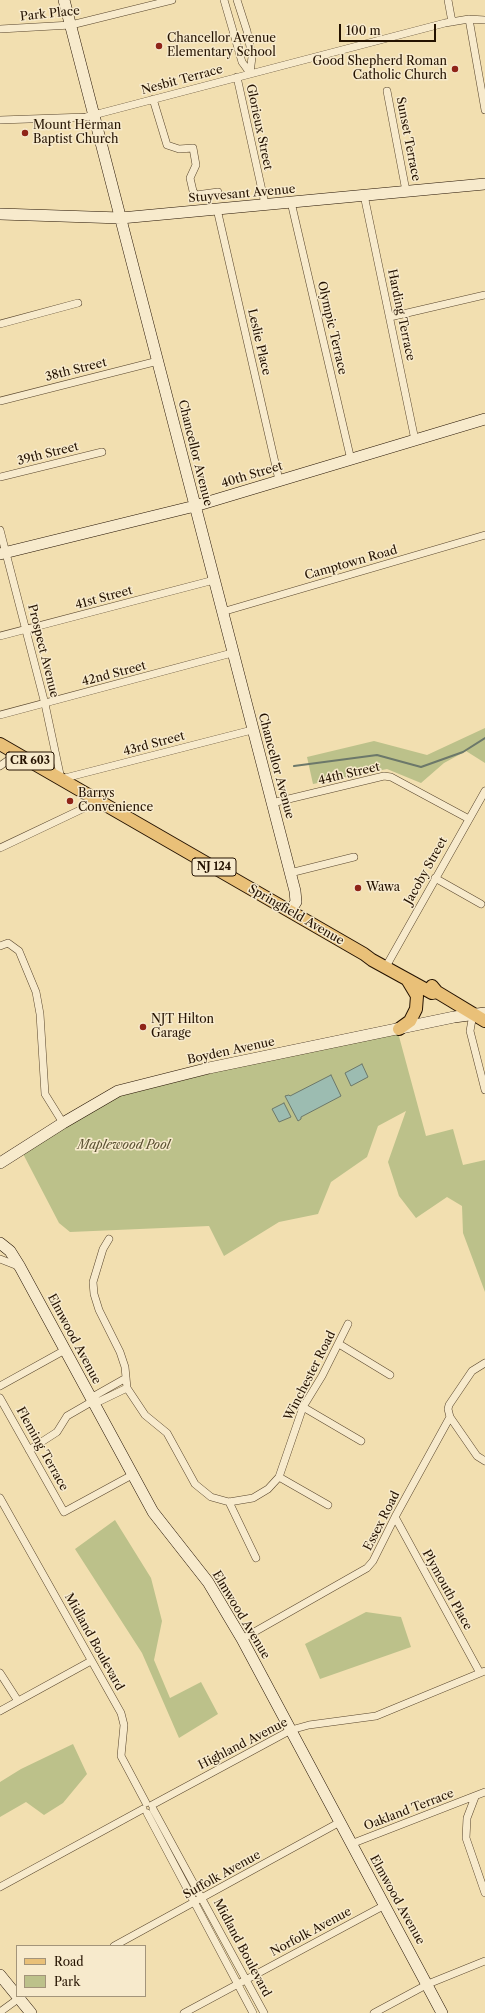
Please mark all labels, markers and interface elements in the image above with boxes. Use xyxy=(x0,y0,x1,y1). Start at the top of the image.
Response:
street label: Park Place xyxy=(19,4,81,24)
scale bar xyxy=(341,16,438,42)
text: 100 m xyxy=(346,23,381,38)
place label: Chancellor Avenue Elementary School xyxy=(167,32,276,60)
marker: Chancellor Avenue Elementary School xyxy=(154,41,164,51)
place label: Good Shepherd Roman Catholic Church xyxy=(313,55,447,83)
street label: Nesbit Terrace xyxy=(140,62,224,98)
marker: Good Shepherd Roman Catholic Church xyxy=(450,64,460,74)
street label: Glorieux Street xyxy=(243,83,275,171)
street label: Sunset Terrace xyxy=(393,96,423,182)
place label: Mount Herman Baptist Church xyxy=(33,119,121,147)
marker: Mount Herman Baptist Church xyxy=(20,128,30,138)
street label: Stuyvesant Avenue xyxy=(188,182,296,206)
street label: Harding Terrace xyxy=(384,268,418,362)
street label: Olympic Terrace xyxy=(314,280,350,376)
street label: Leslie Place xyxy=(244,307,274,377)
street label: 38th Street xyxy=(44,355,108,385)
street label: Chancellor Avenue xyxy=(175,398,215,508)
street label: 39th Street xyxy=(16,439,80,469)
street label: 40th Street xyxy=(220,459,284,491)
street label: Camptown Road xyxy=(303,543,399,583)
street label: 41st Street xyxy=(74,583,134,613)
street label: Prospect Avenue xyxy=(24,603,62,699)
street label: 42nd Street xyxy=(80,659,148,689)
street label: Chancellor Avenue xyxy=(255,711,297,821)
street label: 43rd Street xyxy=(122,729,186,759)
road number: CR 603 xyxy=(6,752,54,770)
street label: 44th Street xyxy=(317,760,381,788)
place label: Barrys Convenience xyxy=(78,787,153,815)
marker: Barrys Convenience xyxy=(65,796,75,806)
street label: Jacoby Street xyxy=(402,835,450,907)
road number: NJ 124 xyxy=(192,858,236,876)
place label: Wawa xyxy=(366,881,400,895)
street label: Springfield Avenue xyxy=(246,882,346,948)
marker: Wawa xyxy=(353,883,363,893)
place label: NJT Hilton Garage xyxy=(151,1013,214,1041)
marker: NJT Hilton Garage xyxy=(138,1022,148,1032)
street label: Boyden Avenue xyxy=(186,1035,276,1067)
park label: Maplewood Pool xyxy=(78,1139,170,1153)
street label: Elmwood Avenue xyxy=(44,1291,104,1387)
street label: Winchester Road xyxy=(281,1329,339,1423)
street label: Fleming Terrace xyxy=(13,1404,71,1494)
street label: Essex Road xyxy=(361,1489,403,1553)
street label: Plymouth Place xyxy=(419,1547,475,1633)
street label: Elmwood Avenue xyxy=(209,1568,273,1662)
street label: Midland Boulevard xyxy=(61,1591,127,1693)
street label: Highland Avenue xyxy=(196,1715,290,1773)
street label: Oakland Terrace xyxy=(362,1786,456,1834)
street label: Suffolk Avenue xyxy=(181,1848,263,1902)
street label: Elmwood Avenue xyxy=(366,1853,428,1947)
street label: Midland Boulevard xyxy=(210,1897,274,1999)
street label: Norfolk Avenue xyxy=(268,1905,354,1959)
legend xyxy=(16,1945,146,1997)
text: Road xyxy=(54,1954,84,1969)
text: Park xyxy=(54,1974,80,1989)

